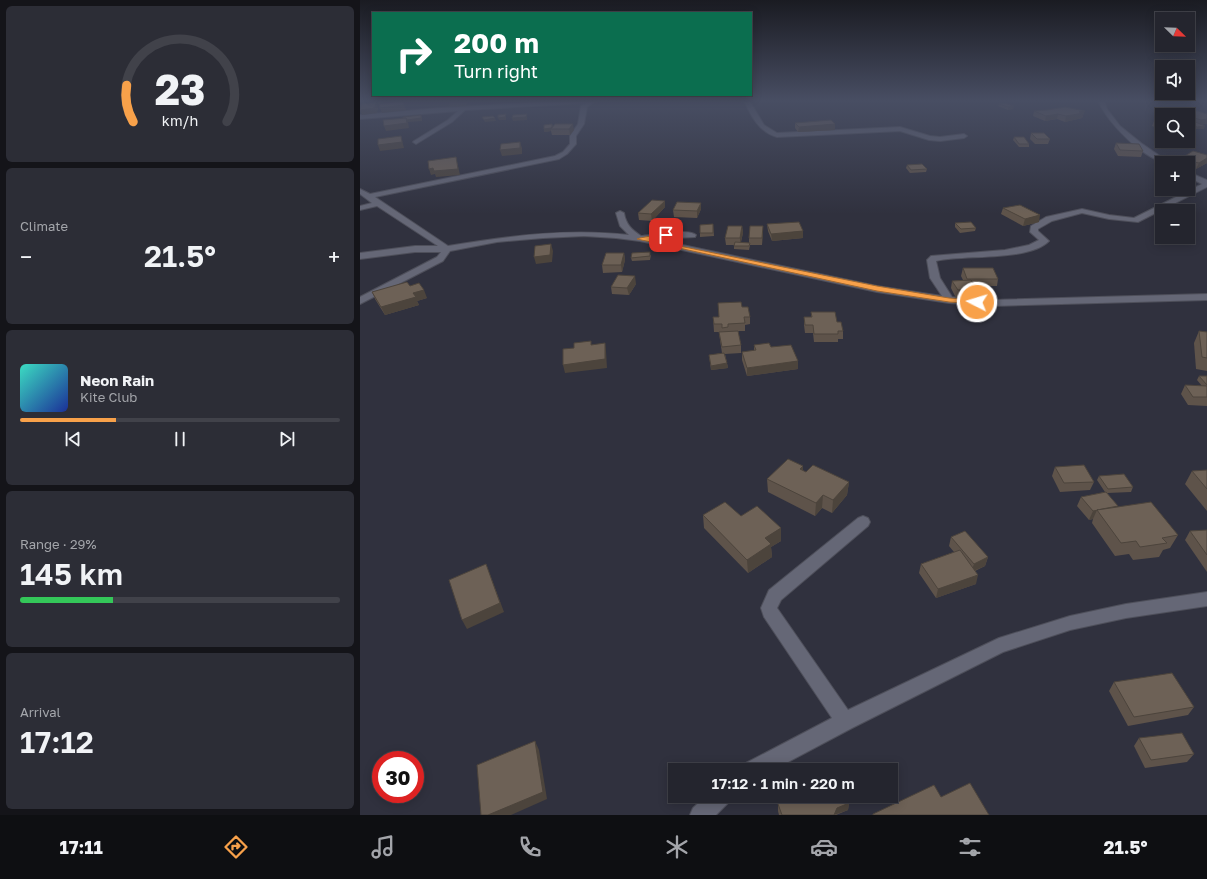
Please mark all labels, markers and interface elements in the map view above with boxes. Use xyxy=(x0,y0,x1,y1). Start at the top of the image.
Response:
north arrow xyxy=(1155,12,1195,52)
map controls xyxy=(1155,12,1195,244)
text: 200 m xyxy=(454,26,539,59)
icon: right xyxy=(388,28,440,80)
text: Turn right xyxy=(454,60,538,82)
button: sound xyxy=(1155,60,1195,100)
text: 23 xyxy=(155,64,205,114)
button: search xyxy=(1155,108,1195,148)
text: km/h xyxy=(162,111,198,128)
button: + xyxy=(1155,156,1195,196)
button: − xyxy=(1155,204,1195,244)
text: Climate xyxy=(20,218,68,234)
pin xyxy=(649,218,683,252)
icon: arrive xyxy=(655,224,677,246)
text: 21.5° xyxy=(144,238,216,274)
text: − xyxy=(20,243,32,270)
text: + xyxy=(328,243,340,270)
position arrow xyxy=(956,281,998,323)
text: Neon Rain xyxy=(80,371,154,389)
text: Kite Club xyxy=(80,389,137,405)
icon: previous xyxy=(62,428,84,450)
icon: pause xyxy=(169,428,191,450)
icon: next xyxy=(276,428,298,450)
text: Range · 29% xyxy=(20,536,96,552)
text: 145 km xyxy=(20,556,123,592)
text: Arrival xyxy=(20,704,61,720)
text: 17:12 xyxy=(20,724,94,760)
speed limit sign: 30 xyxy=(372,751,424,803)
text: 17:12 · 1 min · 220 m xyxy=(711,774,855,792)
icon: directions xyxy=(222,833,250,861)
icon: music xyxy=(369,833,397,861)
icon: phone xyxy=(516,833,544,861)
icon: climate xyxy=(663,833,691,861)
icon: car xyxy=(810,833,838,861)
icon: filters xyxy=(956,833,984,861)
text: 17:11 xyxy=(59,836,103,858)
text: 21.5° xyxy=(1103,836,1147,858)

